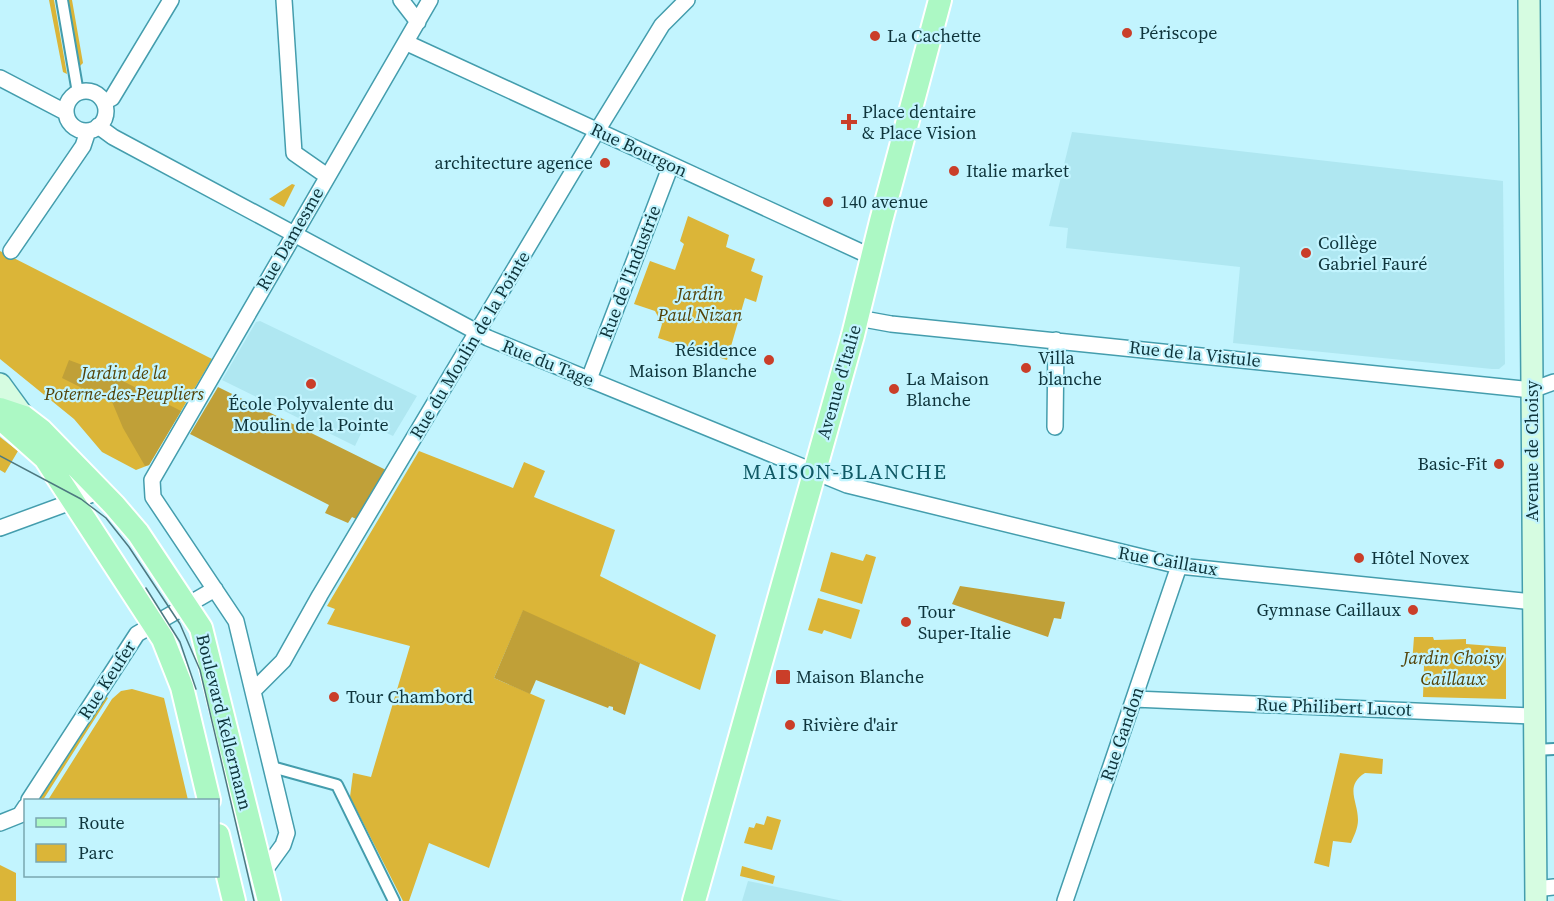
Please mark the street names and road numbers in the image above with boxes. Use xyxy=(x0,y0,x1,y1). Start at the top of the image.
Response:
street label: Rue Bourgon xyxy=(587,116,692,183)
street label: Rue Damesme xyxy=(250,182,329,295)
street label: Rue de l'Industrie xyxy=(593,202,666,342)
street label: Rue du Moulin de la Pointe xyxy=(403,246,536,443)
street label: Avenue d'Italie xyxy=(810,322,867,442)
street label: Rue du Tage xyxy=(499,333,598,392)
street label: Rue de la Vistule xyxy=(1128,334,1262,373)
street label: Avenue de Choisy xyxy=(1519,380,1544,522)
street label: Rue Caillaux xyxy=(1116,539,1220,582)
street label: Boulevard Kellermann xyxy=(190,631,259,813)
street label: Rue Keufer xyxy=(72,635,142,724)
street label: Rue Gandon xyxy=(1094,683,1149,784)
street label: Rue Philibert Lucot xyxy=(1256,691,1412,722)

